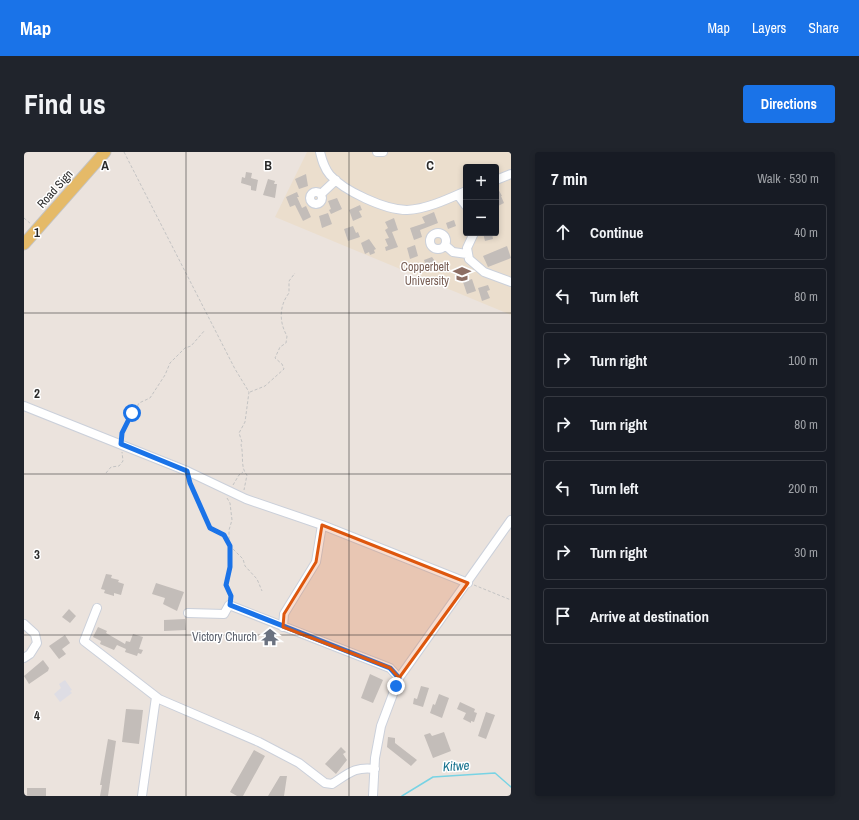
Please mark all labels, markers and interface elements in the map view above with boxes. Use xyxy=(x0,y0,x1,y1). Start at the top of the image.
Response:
text: Map xyxy=(20,15,51,41)
text: Map xyxy=(708,19,730,37)
text: Layers xyxy=(752,19,786,37)
text: Share xyxy=(808,19,839,37)
text: Find us xyxy=(24,85,106,123)
button: Directions xyxy=(743,85,835,123)
text: A xyxy=(101,157,109,174)
text: B xyxy=(264,157,272,174)
text: C xyxy=(426,157,434,174)
map controls xyxy=(463,164,499,236)
button: + xyxy=(463,164,499,200)
street label: Road Sign xyxy=(33,166,77,212)
text: 7 min xyxy=(551,167,587,190)
text: Walk · 530 m xyxy=(757,170,819,187)
button: − xyxy=(463,200,499,236)
icon: ahead xyxy=(552,221,574,243)
text: Continue xyxy=(590,222,643,243)
text: 1 xyxy=(34,224,40,241)
text: 40 m xyxy=(794,224,818,241)
place label: Copperbelt University xyxy=(401,259,449,289)
school or university icon: Copperbelt University xyxy=(452,264,472,284)
icon: left xyxy=(552,285,574,307)
text: Turn left xyxy=(590,286,638,307)
text: 80 m xyxy=(794,288,818,305)
icon: right xyxy=(552,349,574,371)
text: Turn right xyxy=(590,350,647,371)
text: 100 m xyxy=(788,352,818,369)
text: 2 xyxy=(34,385,40,402)
route start xyxy=(123,404,141,422)
icon: right xyxy=(552,413,574,435)
text: Turn right xyxy=(590,414,647,435)
text: 80 m xyxy=(794,416,818,433)
icon: left xyxy=(552,477,574,499)
text: Turn left xyxy=(590,478,638,499)
text: 200 m xyxy=(788,480,818,497)
icon: right xyxy=(552,541,574,563)
text: Turn right xyxy=(590,542,647,563)
text: 30 m xyxy=(794,544,818,561)
text: 3 xyxy=(34,546,40,563)
icon: arrive xyxy=(552,605,574,627)
text: Arrive at destination xyxy=(590,606,709,627)
temple icon: Victory Church xyxy=(260,627,280,647)
place label: Victory Church xyxy=(192,629,257,645)
route end xyxy=(387,677,405,695)
text: 4 xyxy=(34,707,40,724)
water label: Kitwe xyxy=(442,757,470,775)

